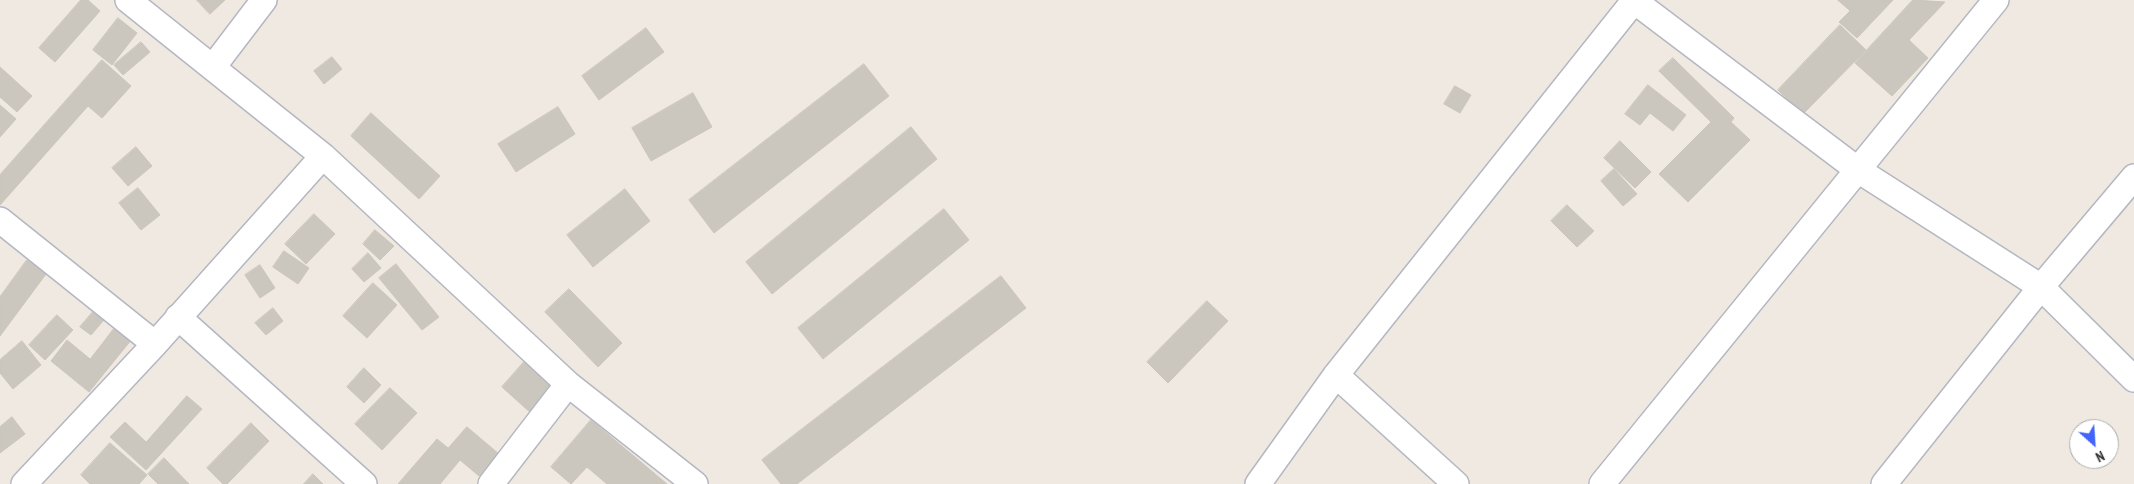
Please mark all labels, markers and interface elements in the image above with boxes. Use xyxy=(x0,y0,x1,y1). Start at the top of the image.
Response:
north arrow xyxy=(2069,419,2119,469)
text: N xyxy=(2093,447,2107,466)

